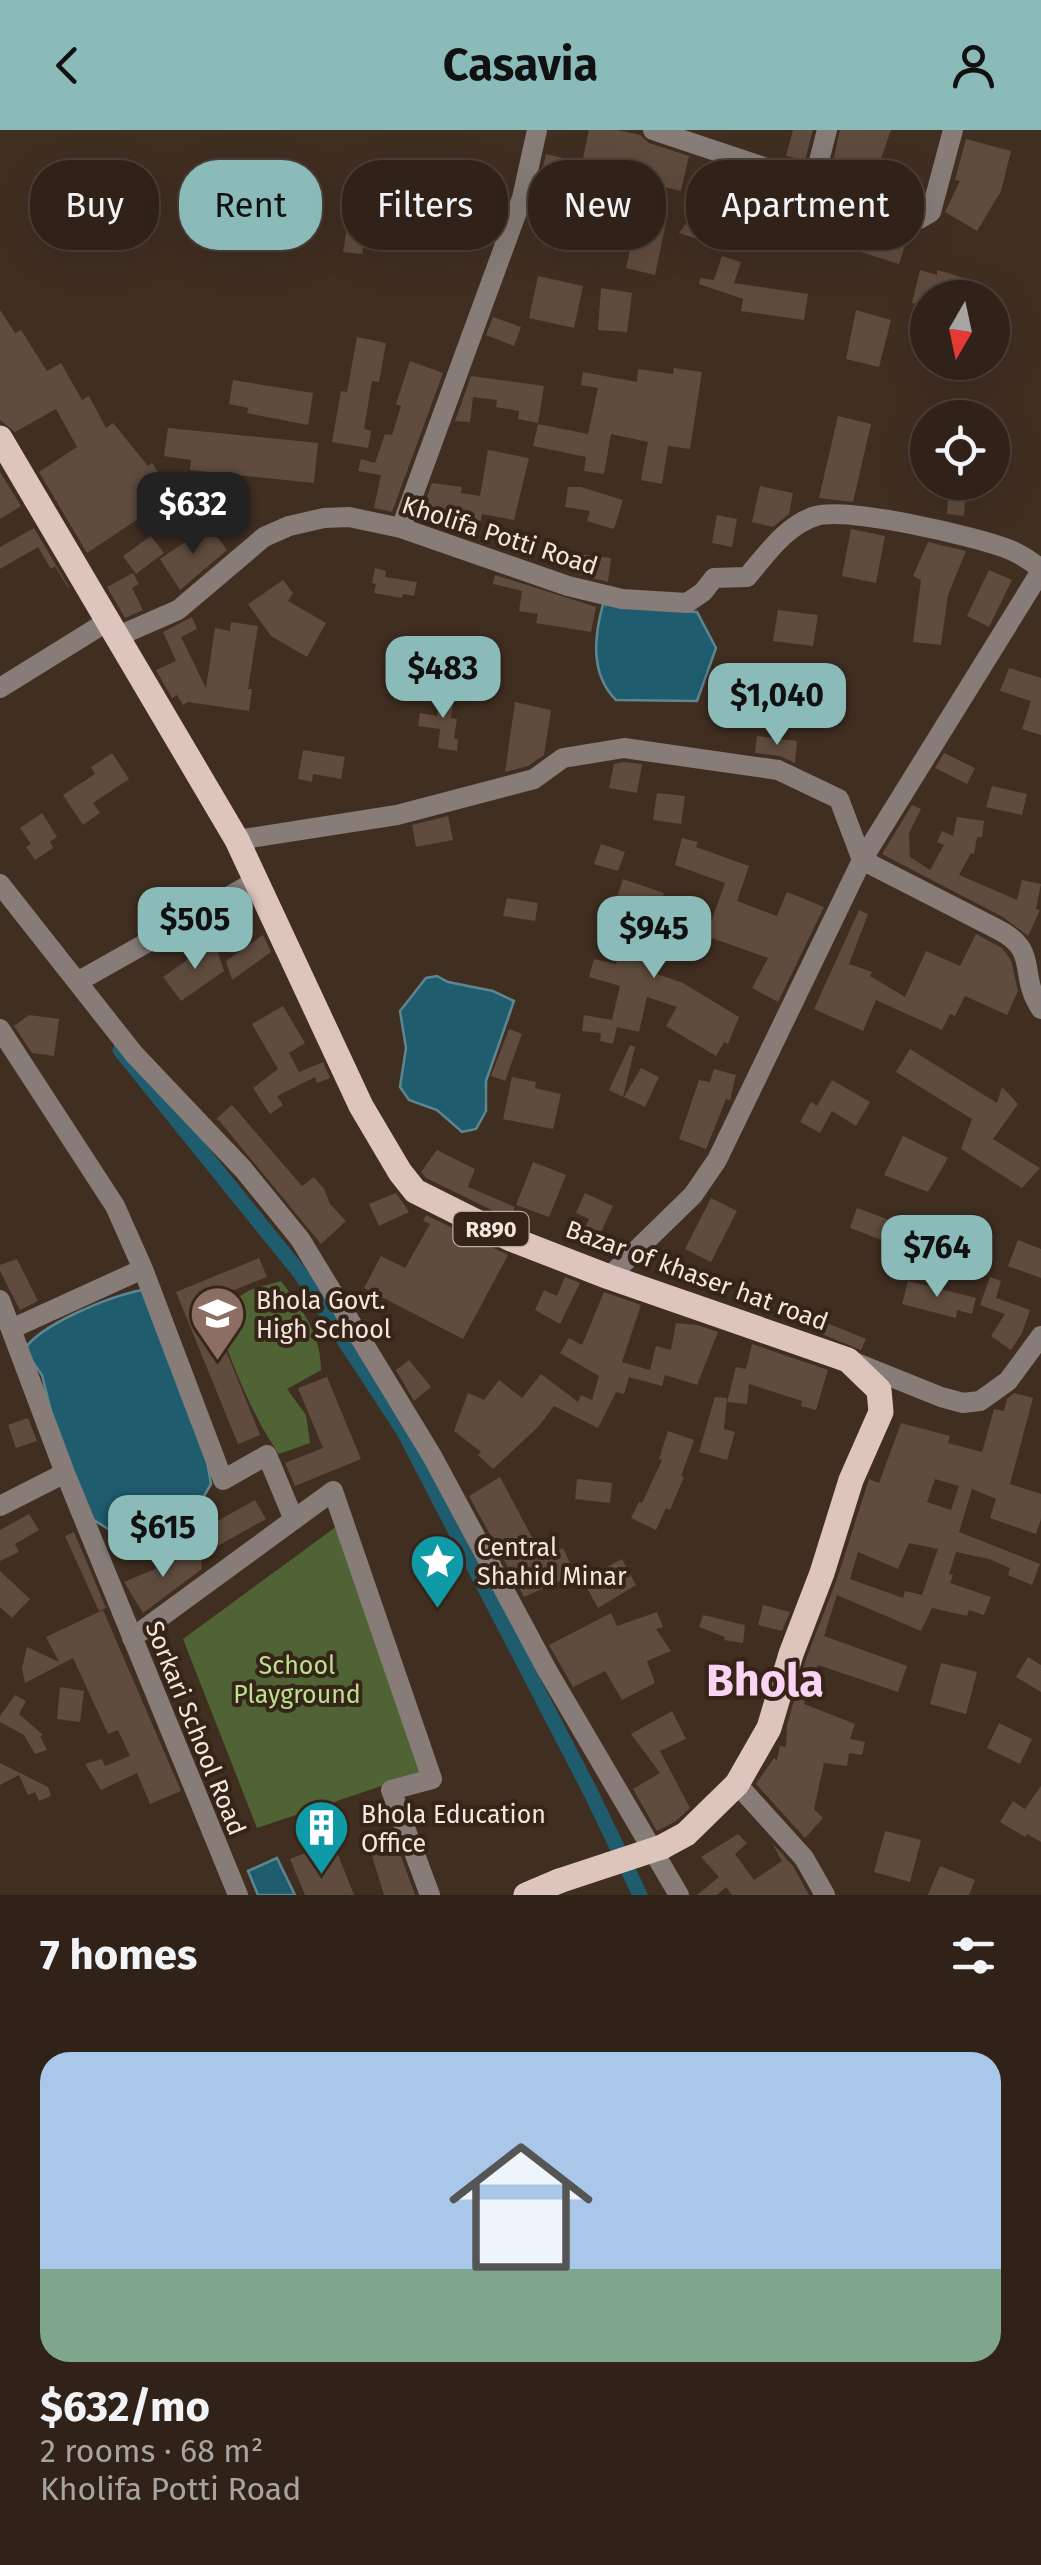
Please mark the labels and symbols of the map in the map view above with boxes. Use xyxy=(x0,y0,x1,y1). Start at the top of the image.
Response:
north arrow xyxy=(910,280,1010,380)
pin: $632 xyxy=(134,472,252,557)
street label: Kholifa Potti Road xyxy=(398,490,601,582)
pin: $483 xyxy=(384,636,502,721)
pin: $1,040 xyxy=(696,663,858,748)
pin: $505 xyxy=(136,887,254,972)
pin: $945 xyxy=(595,896,713,981)
road number: R890 xyxy=(454,1212,528,1246)
street label: Bazar of khaser hat road xyxy=(561,1214,832,1337)
pin: $764 xyxy=(878,1215,996,1300)
school or university icon: Bhola Govt. High School xyxy=(187,1284,247,1363)
place label: Bhola Govt. High School xyxy=(256,1286,391,1345)
pin: $615 xyxy=(104,1495,222,1580)
place icon: Central Shahid Minar xyxy=(408,1531,468,1610)
place label: Central Shahid Minar xyxy=(477,1533,627,1592)
street label: Sorkari School Road xyxy=(138,1617,252,1840)
park label: School Playground xyxy=(233,1651,361,1710)
district label: Bhola xyxy=(706,1654,824,1708)
building icon: Bhola Education Office xyxy=(292,1798,352,1877)
place label: Bhola Education Office xyxy=(361,1800,546,1859)

